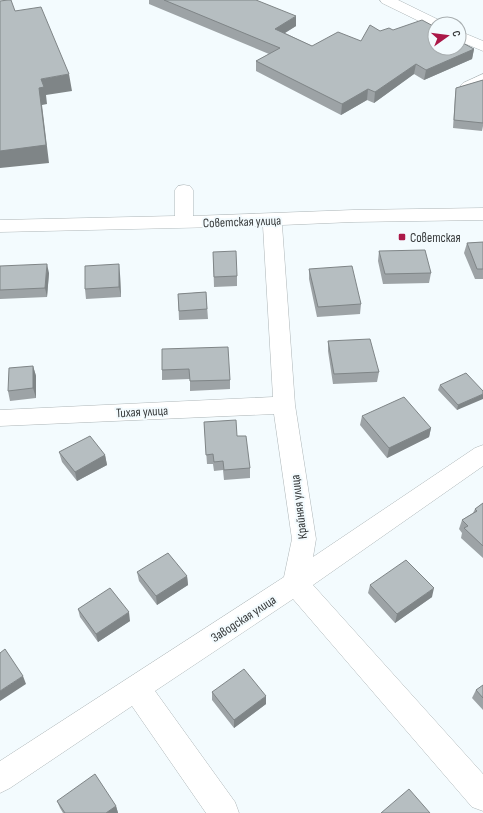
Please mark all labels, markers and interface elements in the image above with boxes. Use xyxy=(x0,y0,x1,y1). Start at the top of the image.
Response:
north arrow xyxy=(427,16,467,56)
text: С xyxy=(449,29,463,38)
street label: Советская улица xyxy=(203,213,281,231)
place label: Советская xyxy=(410,230,461,246)
marker: Советская xyxy=(397,232,407,242)
street label: Тихая улица xyxy=(116,403,168,421)
street label: Крайняя улица xyxy=(287,474,311,540)
street label: Заводская улица xyxy=(208,592,279,646)

